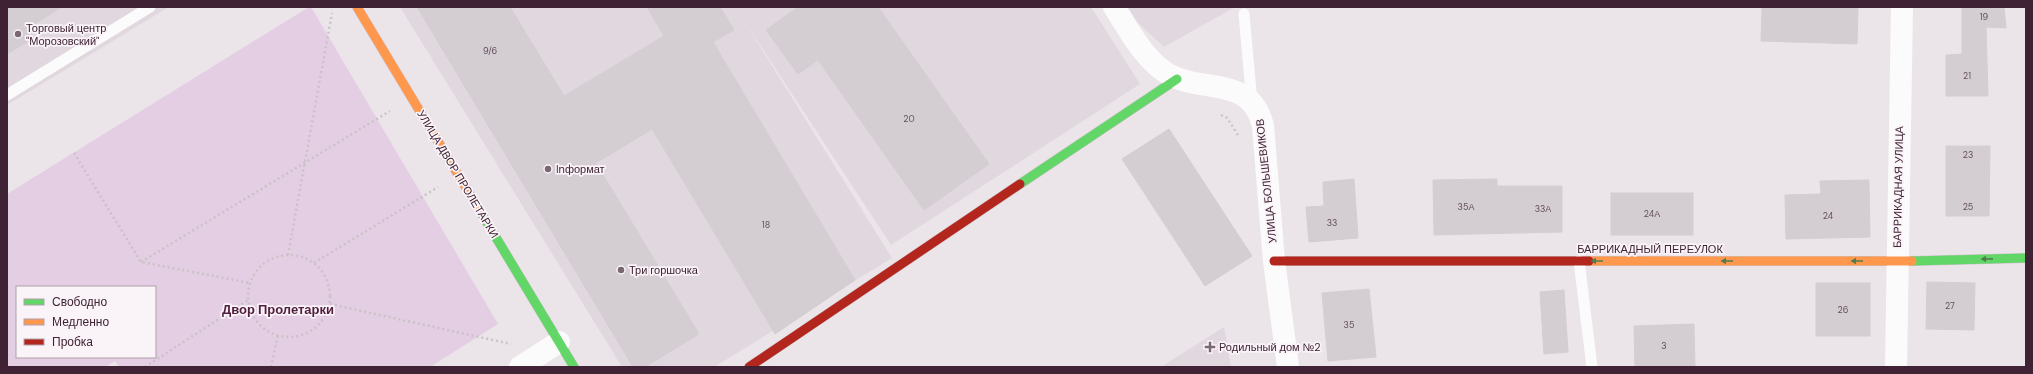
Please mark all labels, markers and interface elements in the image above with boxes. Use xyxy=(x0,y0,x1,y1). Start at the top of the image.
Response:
house number: 19 xyxy=(1980,11,1989,23)
place label: Торговый центр "Морозовский" xyxy=(26,21,106,48)
marker: Торговый центр "Морозовский" xyxy=(13,29,23,39)
house number: 9/6 xyxy=(483,45,497,57)
house number: 21 xyxy=(1963,70,1971,82)
street label: УЛИЦА ДВОР ПРОЛЕТАРКИ xyxy=(414,108,502,240)
house number: 20 xyxy=(903,113,915,125)
street label: УЛИЦА БОЛЬШЕВИКОВ xyxy=(1253,118,1279,244)
street label: БАРРИКАДНАЯ УЛИЦА xyxy=(1890,125,1906,248)
house number: 23 xyxy=(1963,149,1973,161)
place label: Inформат xyxy=(556,162,605,176)
marker: Inформат xyxy=(543,164,553,174)
house number: 35А xyxy=(1458,201,1474,213)
house number: 25 xyxy=(1963,201,1973,213)
house number: 33А xyxy=(1535,203,1551,215)
house number: 24А xyxy=(1644,208,1660,220)
house number: 24 xyxy=(1823,210,1834,222)
house number: 33 xyxy=(1327,217,1337,229)
house number: 18 xyxy=(762,219,770,231)
street label: БАРРИКАДНЫЙ ПЕРЕУЛОК xyxy=(1577,242,1723,256)
one-way arrow xyxy=(1981,255,1993,262)
one-way arrow xyxy=(1590,258,1603,264)
one-way arrow xyxy=(1720,258,1733,264)
one-way arrow xyxy=(1850,258,1863,264)
place label: Три горшочка xyxy=(629,263,699,277)
marker: Три горшочка xyxy=(616,265,626,275)
legend xyxy=(16,286,156,358)
text: Свободно xyxy=(52,294,107,310)
house number: 27 xyxy=(1945,300,1955,312)
district label: Двор Пролетарки xyxy=(222,301,334,318)
house number: 26 xyxy=(1838,304,1849,316)
text: Медленно xyxy=(52,314,109,330)
house number: 35 xyxy=(1344,319,1354,331)
text: Пробка xyxy=(52,334,93,350)
place label: Родильный дом №2 xyxy=(1219,340,1321,354)
house number: 3 xyxy=(1661,340,1667,352)
marker: Родильный дом №2 xyxy=(1204,341,1216,353)

